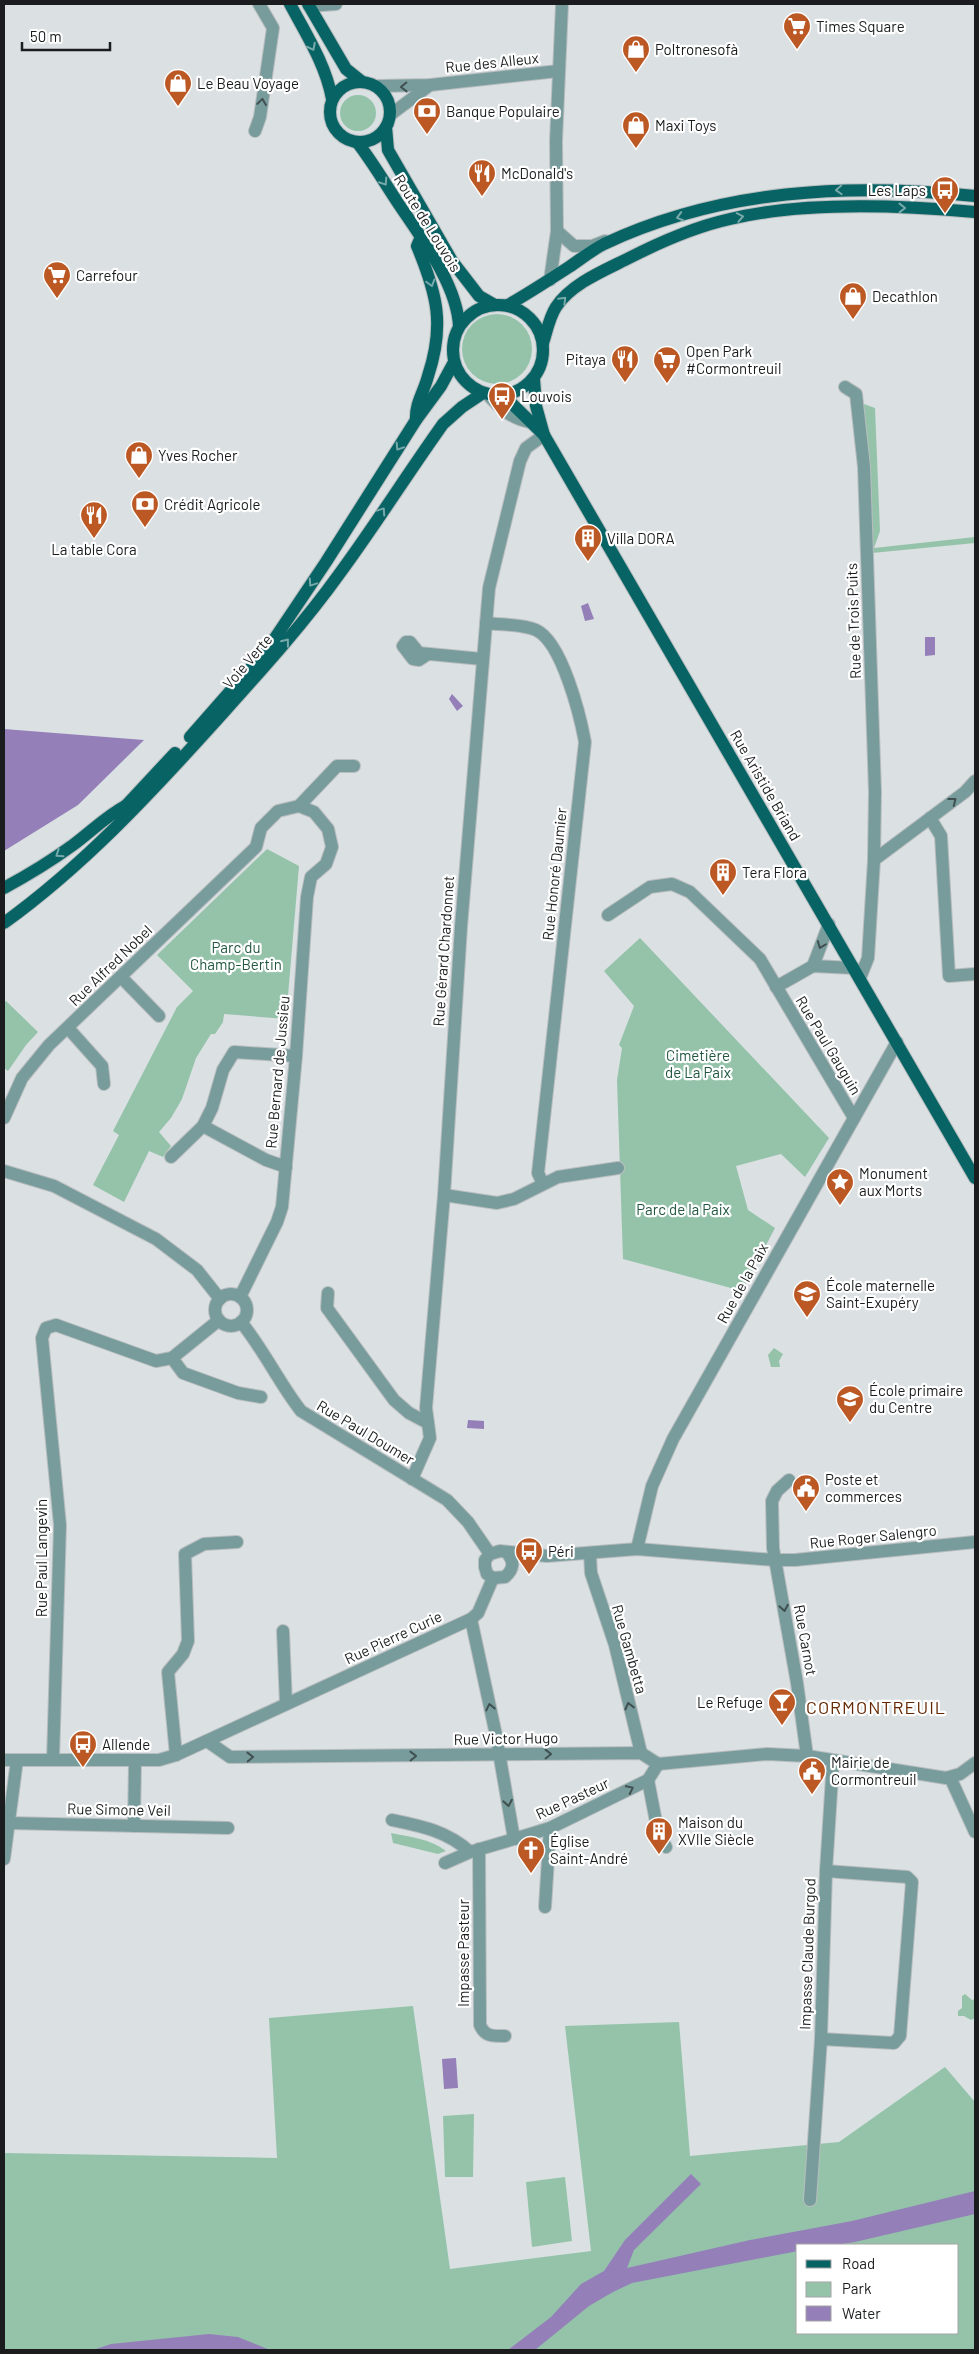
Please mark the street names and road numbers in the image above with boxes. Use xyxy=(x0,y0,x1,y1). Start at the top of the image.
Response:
street label: Rue des Alleux xyxy=(444,48,540,76)
street label: Route de Louvois xyxy=(391,171,465,275)
street label: Rue de Trois Puits xyxy=(842,563,864,679)
street label: Voie Verte xyxy=(219,630,275,692)
street label: Rue Aristide Briand xyxy=(727,726,805,844)
street label: Rue Honoré Daumier xyxy=(538,806,570,941)
street label: Rue Gérard Chardonnet xyxy=(429,875,457,1027)
street label: Rue Alfred Nobel xyxy=(65,921,155,1009)
street label: Rue Paul Gauguin xyxy=(792,992,866,1098)
street label: Rue Bernard de Jussieu xyxy=(261,995,293,1149)
street label: Rue de la Paix xyxy=(713,1240,771,1326)
street label: Rue Paul Doumer xyxy=(314,1396,418,1468)
street label: Rue Paul Langevin xyxy=(32,1499,50,1617)
street label: Rue Roger Salengro xyxy=(809,1520,937,1552)
street label: Rue Gambetta xyxy=(609,1602,651,1696)
street label: Rue Carnot xyxy=(791,1603,821,1677)
street label: Rue Pierre Curie xyxy=(342,1607,444,1667)
street label: Rue Victor Hugo xyxy=(454,1728,558,1748)
street label: Rue Pasteur xyxy=(533,1773,612,1823)
street label: Rue Simone Veil xyxy=(67,1799,171,1819)
street label: Impasse Claude Burgod xyxy=(795,1878,819,2030)
street label: Impasse Pasteur xyxy=(454,1899,472,2007)

